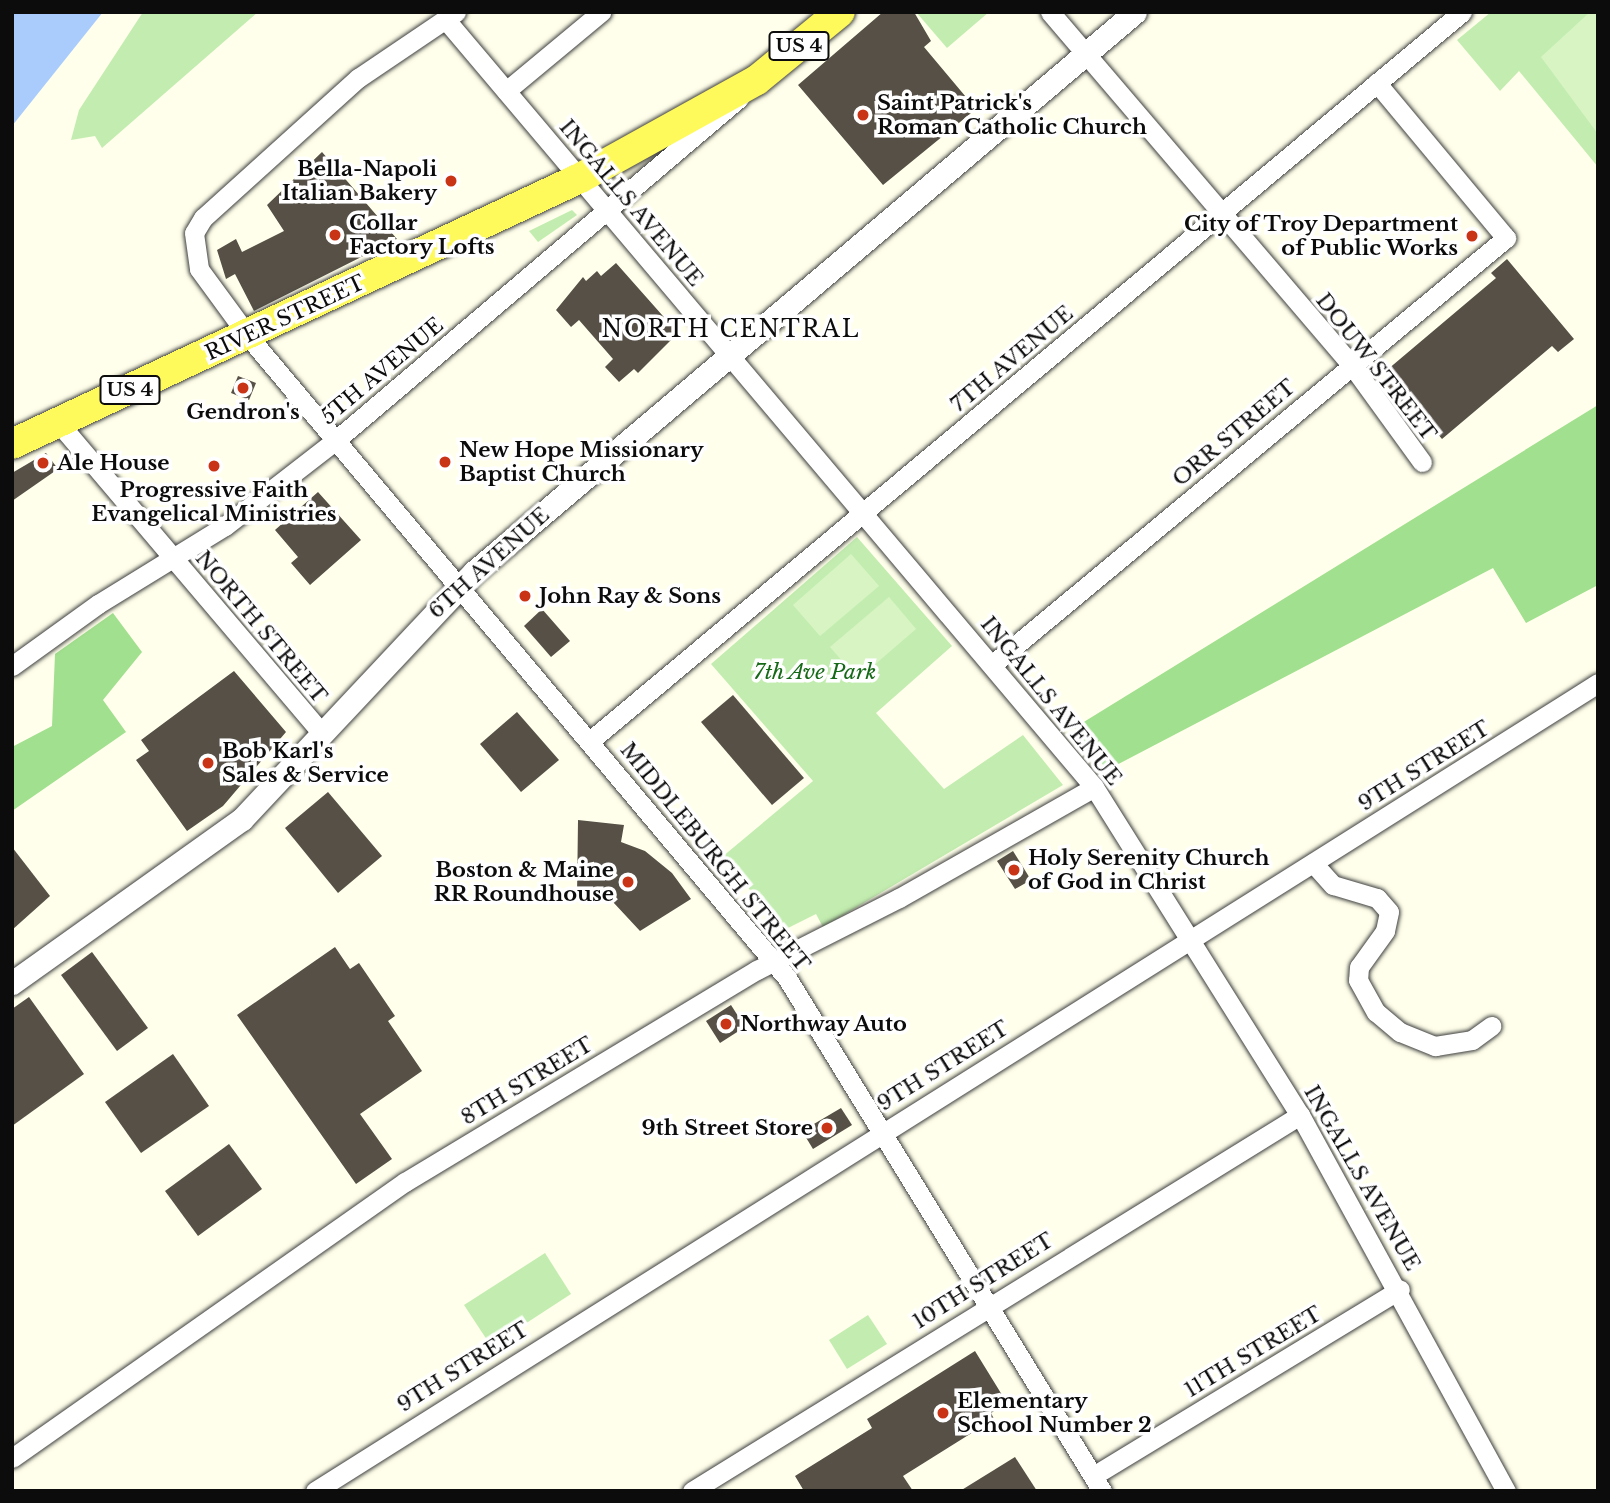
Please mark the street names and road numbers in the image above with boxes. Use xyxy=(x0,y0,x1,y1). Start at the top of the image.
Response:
road number: US 4 xyxy=(768,30,830,61)
street label: INGALLS AVENUE xyxy=(554,114,708,292)
street label: RIVER STREET xyxy=(201,270,369,366)
street label: DOUW STREET xyxy=(1310,288,1442,446)
street label: 7TH AVENUE xyxy=(946,301,1078,417)
street label: 5TH AVENUE xyxy=(315,312,449,430)
road number: US 4 xyxy=(99,374,162,406)
street label: ORR STREET xyxy=(1167,374,1301,492)
street label: 6TH AVENUE xyxy=(423,502,555,624)
street label: NORTH STREET xyxy=(190,546,332,708)
street label: INGALLS AVENUE xyxy=(975,611,1127,791)
street label: 9TH STREET xyxy=(1354,716,1494,816)
street label: MIDDLEBURGH STREET xyxy=(615,738,815,976)
street label: 9TH STREET xyxy=(873,1016,1013,1116)
street label: 8TH STREET xyxy=(457,1032,597,1130)
street label: INGALLS AVENUE xyxy=(1299,1081,1425,1275)
street label: 10TH STREET xyxy=(908,1228,1058,1334)
street label: 11TH STREET xyxy=(1180,1301,1326,1403)
street label: 9TH STREET xyxy=(393,1317,533,1417)

